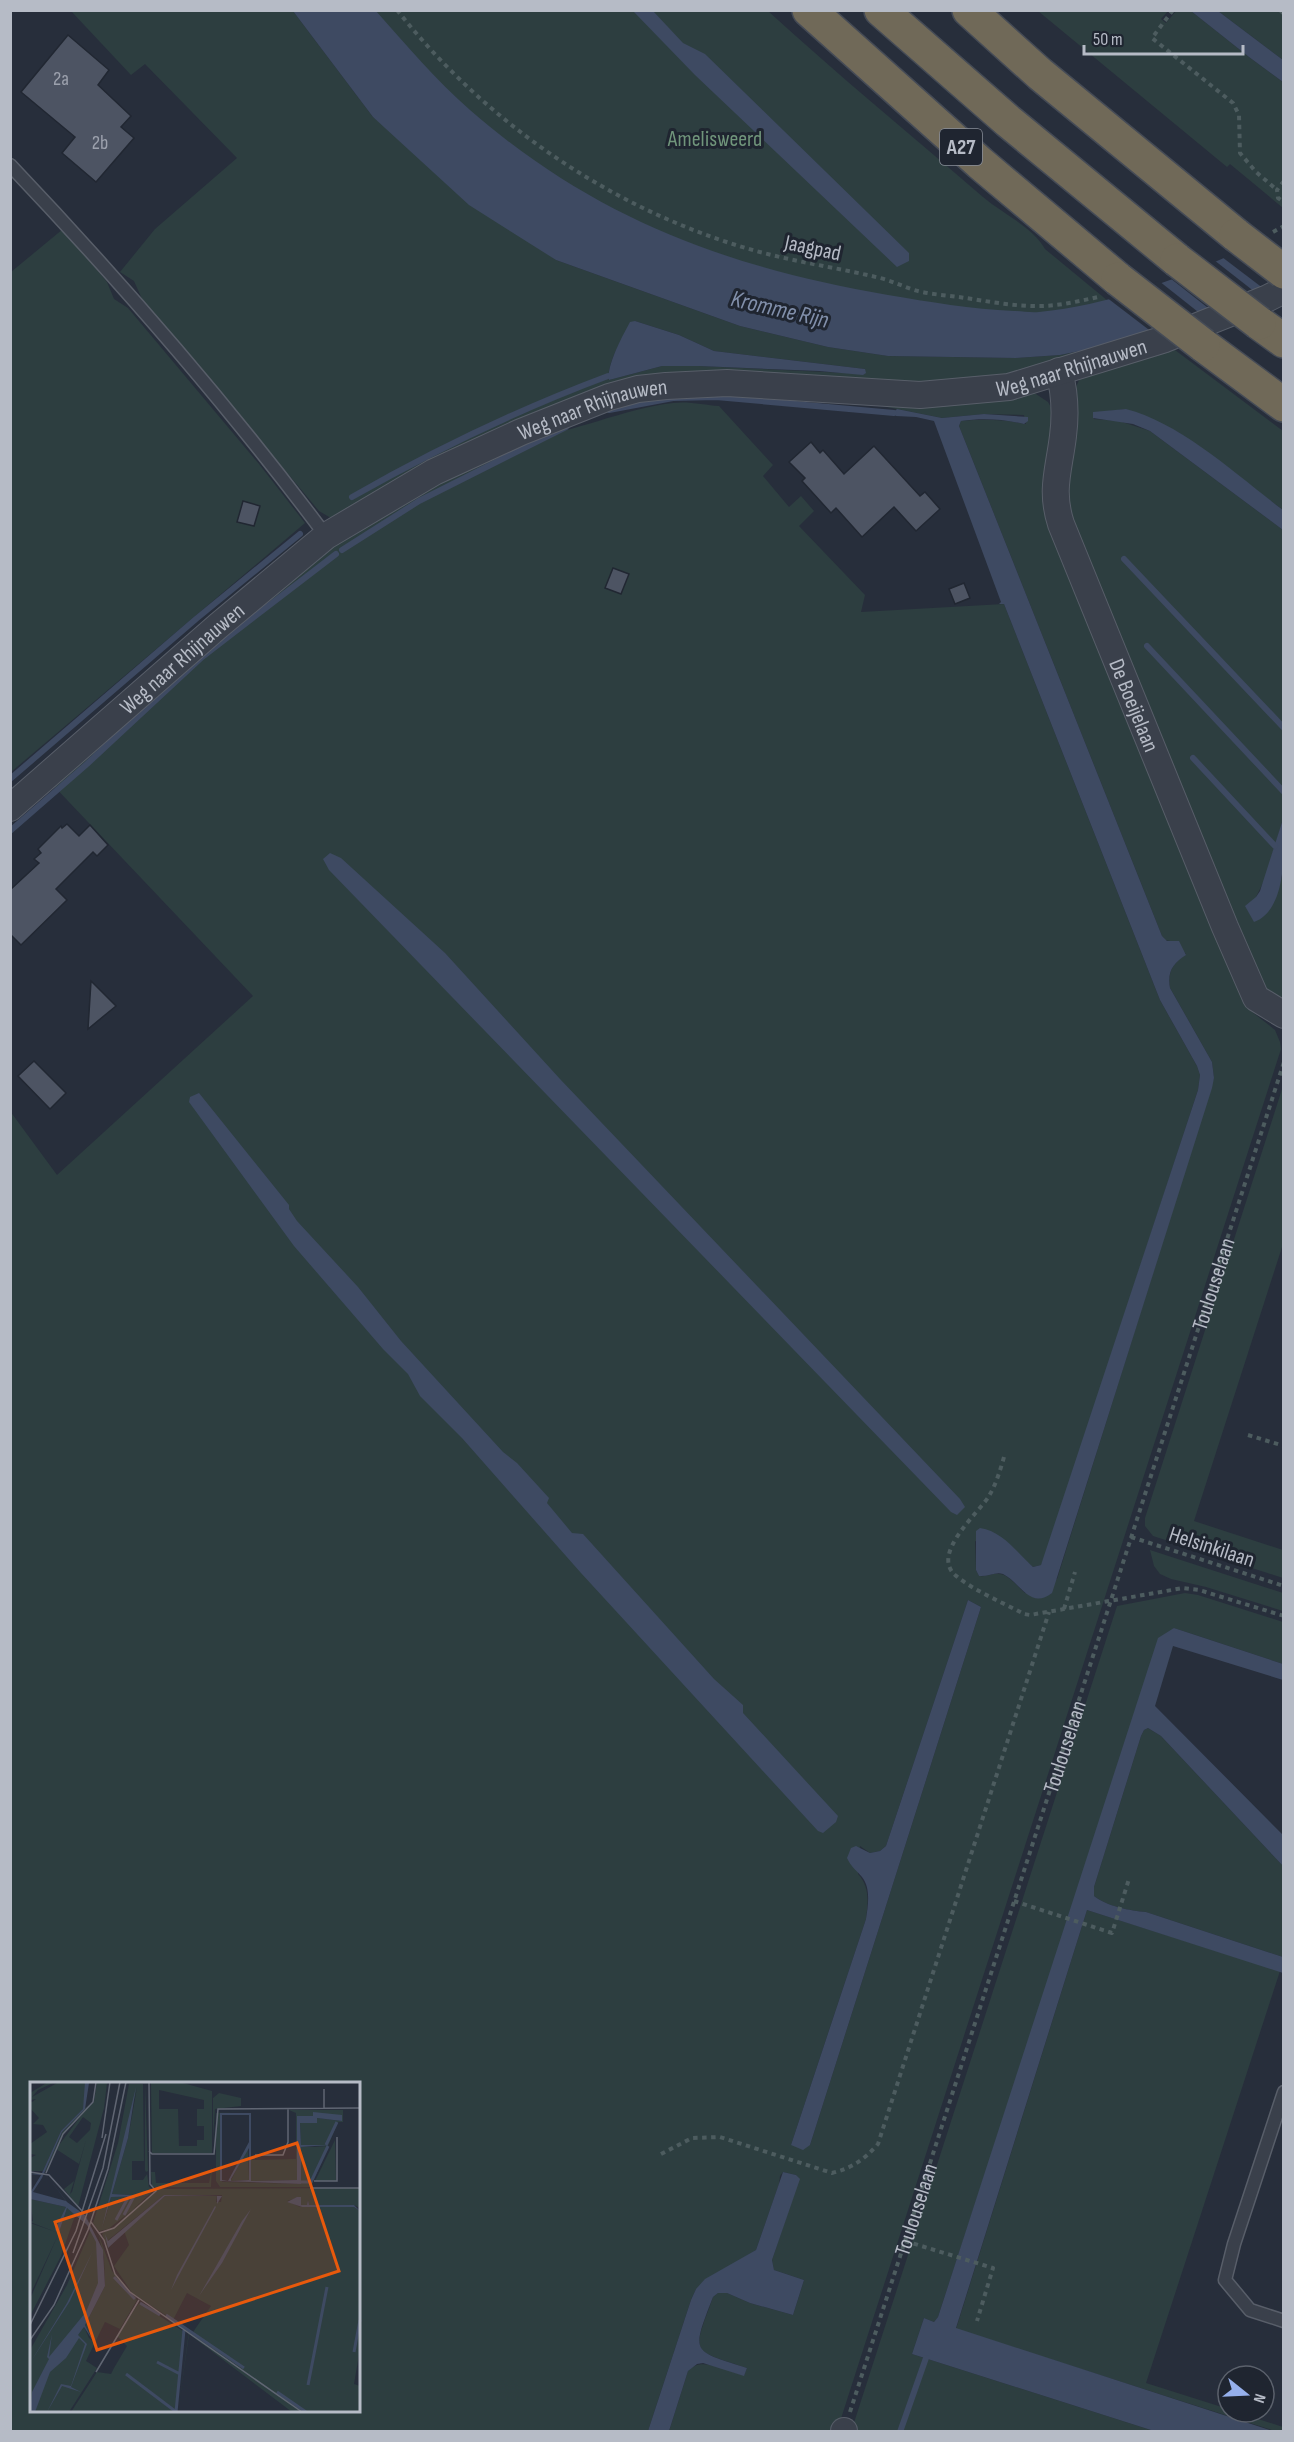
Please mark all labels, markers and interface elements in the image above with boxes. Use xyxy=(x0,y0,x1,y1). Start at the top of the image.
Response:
scale bar xyxy=(1084,18,1243,56)
text: 50 m xyxy=(1093,29,1123,50)
house number: 2a xyxy=(53,67,69,91)
park label: Amelisweerd xyxy=(667,126,762,153)
road number: A27 xyxy=(940,129,982,165)
house number: 2b xyxy=(92,131,108,155)
street label: Jaagpad xyxy=(781,229,843,268)
water label: Kromme Rijn xyxy=(728,284,832,335)
street label: Weg naar Rhijnauwen xyxy=(995,333,1150,403)
street label: Weg naar Rhijnauwen xyxy=(514,374,669,447)
street label: Weg naar Rhijnauwen xyxy=(115,598,251,721)
street label: De Boeijelaan xyxy=(1102,655,1164,756)
street label: Toulouselaan xyxy=(1187,1235,1242,1334)
street label: Helsinkilaan xyxy=(1165,1521,1258,1574)
street label: Toulouselaan xyxy=(1038,1697,1093,1797)
inset map xyxy=(30,2082,360,2412)
street label: Toulouselaan xyxy=(889,2160,944,2259)
north arrow xyxy=(1216,2364,1276,2424)
text: N xyxy=(1248,2391,1269,2405)

